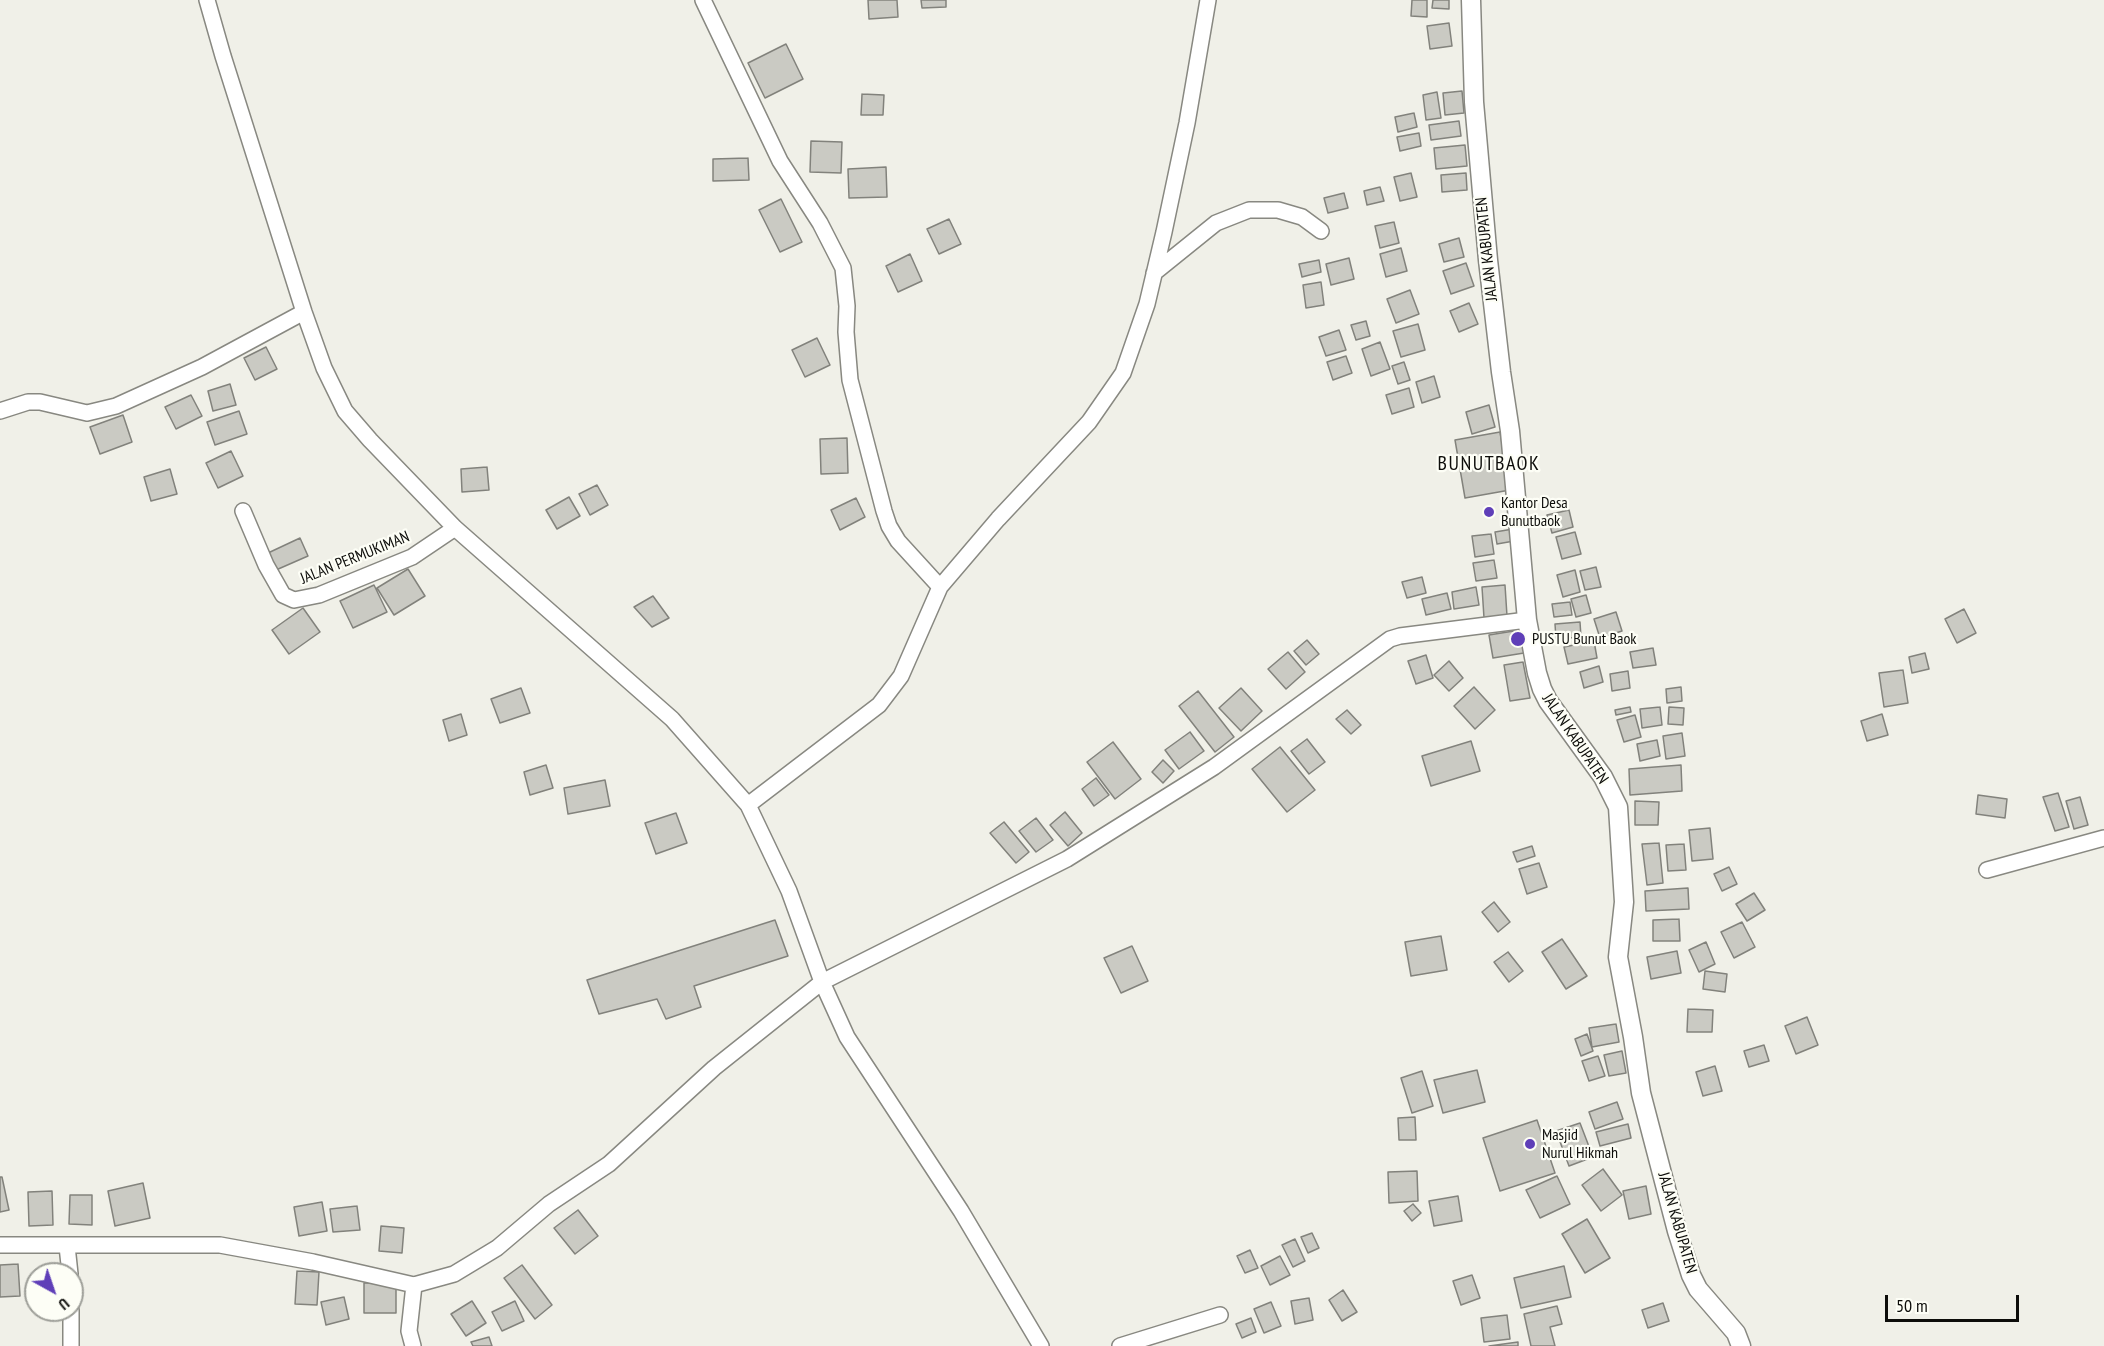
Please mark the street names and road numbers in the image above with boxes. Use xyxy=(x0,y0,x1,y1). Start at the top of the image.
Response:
street label: JALAN KABUPATEN xyxy=(1472,196,1502,302)
street label: JALAN PERMUKIMAN xyxy=(298,527,412,589)
street label: JALAN KABUPATEN xyxy=(1538,690,1612,788)
street label: JALAN KABUPATEN xyxy=(1653,1170,1701,1276)

